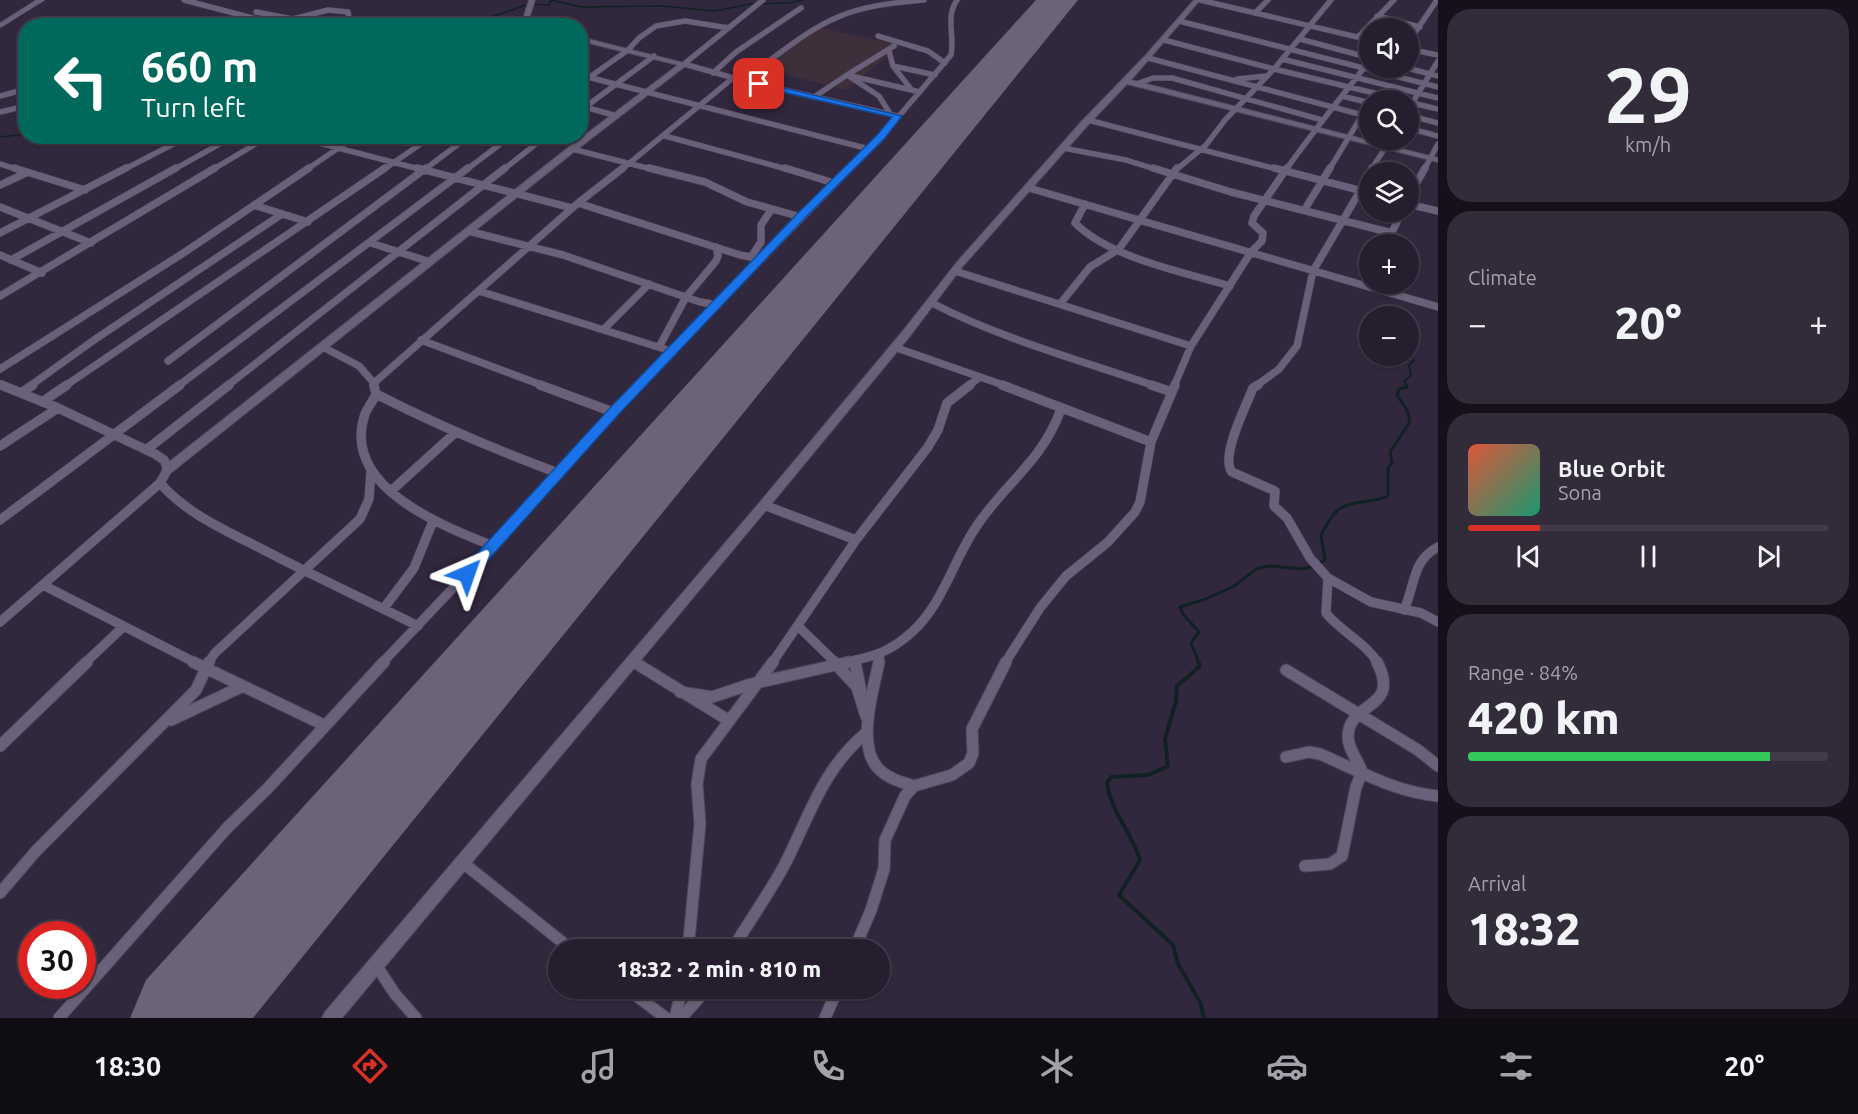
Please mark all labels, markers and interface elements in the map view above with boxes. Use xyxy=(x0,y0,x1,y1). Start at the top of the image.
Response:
map controls xyxy=(1359,18,1419,366)
button: sound xyxy=(1359,18,1419,78)
icon: left xyxy=(42,42,120,120)
text: 660 m xyxy=(141,43,258,90)
text: 29 xyxy=(1604,50,1692,138)
pin xyxy=(733,58,784,109)
icon: arrive xyxy=(742,67,775,100)
button: search xyxy=(1359,90,1419,150)
text: Turn left xyxy=(141,92,245,122)
text: km/h xyxy=(1625,133,1671,156)
button: layers xyxy=(1359,162,1419,222)
button: + xyxy=(1359,234,1419,294)
text: Climate xyxy=(1468,266,1537,289)
text: 20° xyxy=(1614,297,1682,348)
text: − xyxy=(1468,305,1487,342)
text: + xyxy=(1809,305,1828,342)
button: − xyxy=(1359,306,1419,366)
text: Blue Orbit xyxy=(1558,456,1665,481)
text: Sona xyxy=(1558,481,1602,504)
icon: previous xyxy=(1512,540,1545,573)
icon: pause xyxy=(1632,540,1665,573)
icon: next xyxy=(1752,540,1785,573)
position arrow xyxy=(435,542,499,606)
text: Range · 84% xyxy=(1468,661,1578,684)
text: 420 km xyxy=(1468,692,1620,743)
text: Arrival xyxy=(1468,872,1526,895)
text: 18:32 xyxy=(1468,903,1581,954)
speed limit sign: 30 xyxy=(18,921,96,999)
text: 18:32 · 2 min · 810 m xyxy=(617,956,821,981)
icon: directions xyxy=(349,1045,391,1087)
icon: music xyxy=(578,1045,620,1087)
icon: phone xyxy=(807,1045,849,1087)
icon: climate xyxy=(1036,1045,1078,1087)
icon: car xyxy=(1266,1045,1308,1087)
icon: filters xyxy=(1495,1045,1537,1087)
text: 18:30 xyxy=(94,1051,161,1081)
text: 20° xyxy=(1724,1051,1764,1081)

